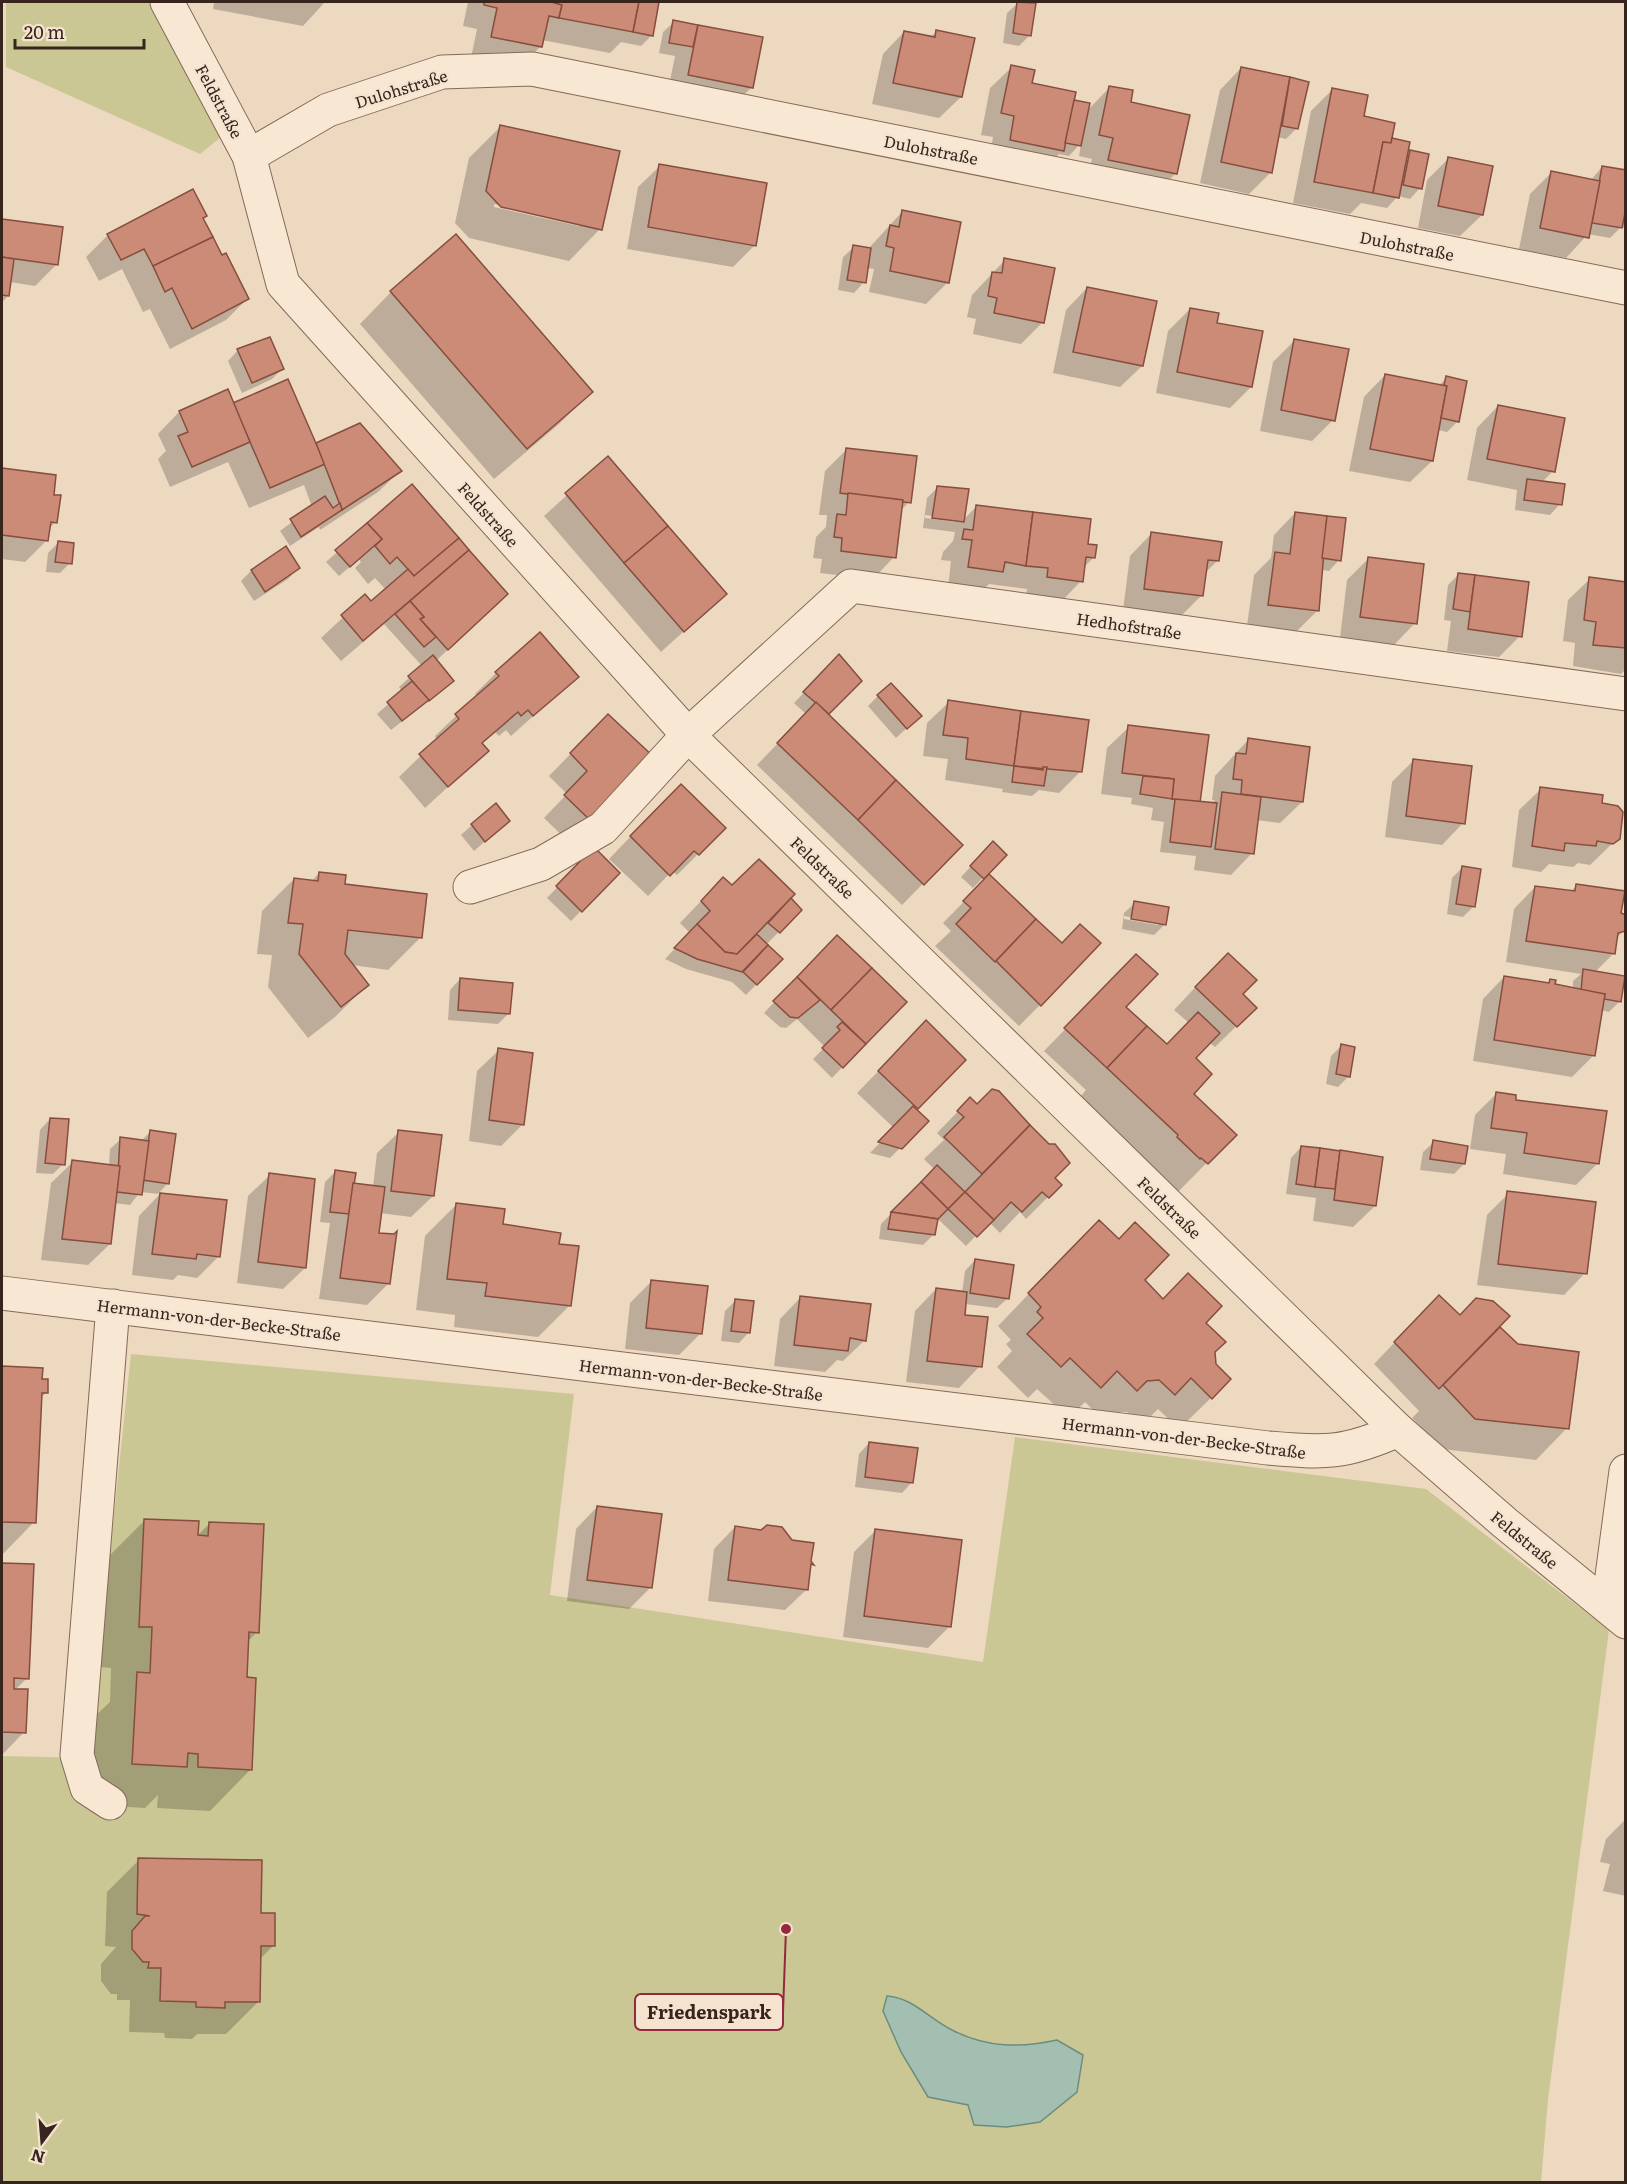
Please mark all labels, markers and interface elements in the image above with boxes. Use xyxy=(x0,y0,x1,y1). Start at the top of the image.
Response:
scale bar xyxy=(15,12,144,50)
text: 20 m xyxy=(24,18,65,45)
street label: Feldstraße xyxy=(190,60,250,142)
street label: Dulohstraße xyxy=(352,63,450,113)
street label: Dulohstraße xyxy=(882,128,980,170)
street label: Dulohstraße xyxy=(1358,224,1456,266)
street label: Feldstraße xyxy=(453,476,525,552)
street label: Hedhofstraße xyxy=(1075,606,1183,644)
street label: Feldstraße xyxy=(786,830,860,904)
street label: Feldstraße xyxy=(1133,1170,1207,1244)
street label: Hermann-von-der-Becke-Straße xyxy=(96,1292,342,1346)
street label: Hermann-von-der-Becke-Straße xyxy=(578,1352,824,1406)
street label: Hermann-von-der-Becke-Straße xyxy=(1061,1410,1307,1464)
street label: Feldstraße xyxy=(1486,1504,1564,1574)
callout: Friedenspark xyxy=(635,1994,783,2030)
text: Friedenspark xyxy=(647,1998,772,2025)
north arrow xyxy=(12,2112,72,2172)
text: N xyxy=(28,2144,47,2171)

